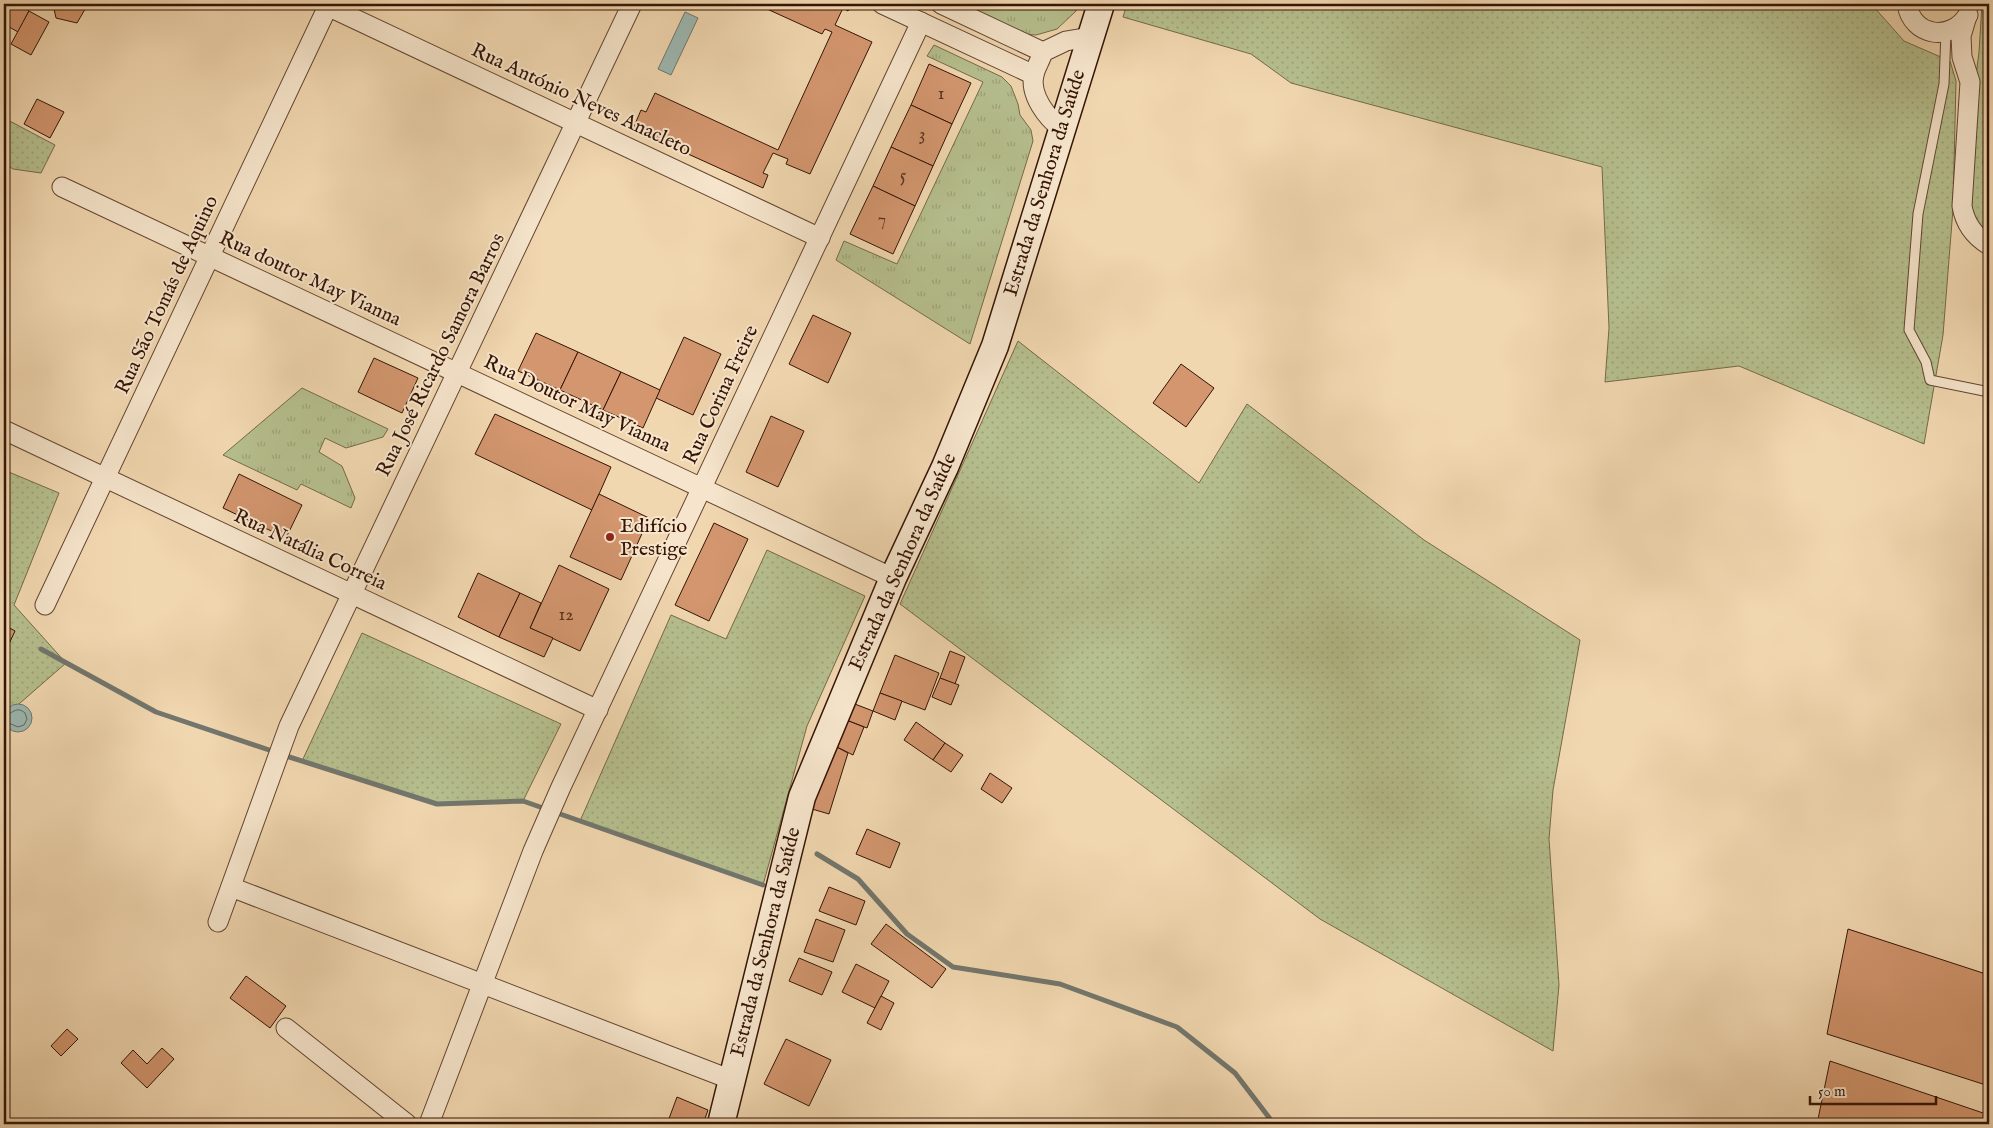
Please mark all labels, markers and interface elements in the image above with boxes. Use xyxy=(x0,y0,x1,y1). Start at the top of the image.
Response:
street label: Rua António Neves Anacleto xyxy=(467,38,695,162)
street label: Estrada da Senhora da Saúde xyxy=(999,67,1091,299)
house number: 1 xyxy=(938,83,944,106)
house number: 3 xyxy=(919,124,925,147)
house number: 5 xyxy=(900,165,907,188)
street label: Rua São Tomás de Aquino xyxy=(110,191,224,398)
house number: 7 xyxy=(878,209,886,232)
street label: Rua doutor May Vianna xyxy=(215,226,405,332)
street label: Rua José Ricardo Samora Barros xyxy=(371,229,511,481)
street label: Rua Corina Freire xyxy=(678,321,764,469)
street label: Rua Doutor May Vianna xyxy=(480,350,675,458)
street label: Estrada da Senhora da Saúde xyxy=(844,449,962,675)
street label: Rua Natália Correia xyxy=(229,504,391,597)
place label: Edifício Prestige xyxy=(620,514,687,562)
marker: Edifício Prestige xyxy=(604,531,616,543)
house number: 12 xyxy=(558,604,574,627)
street label: Estrada da Senhora da Saúde xyxy=(725,825,807,1059)
scale bar xyxy=(1810,1073,1937,1105)
text: 50 m xyxy=(1818,1082,1846,1101)

